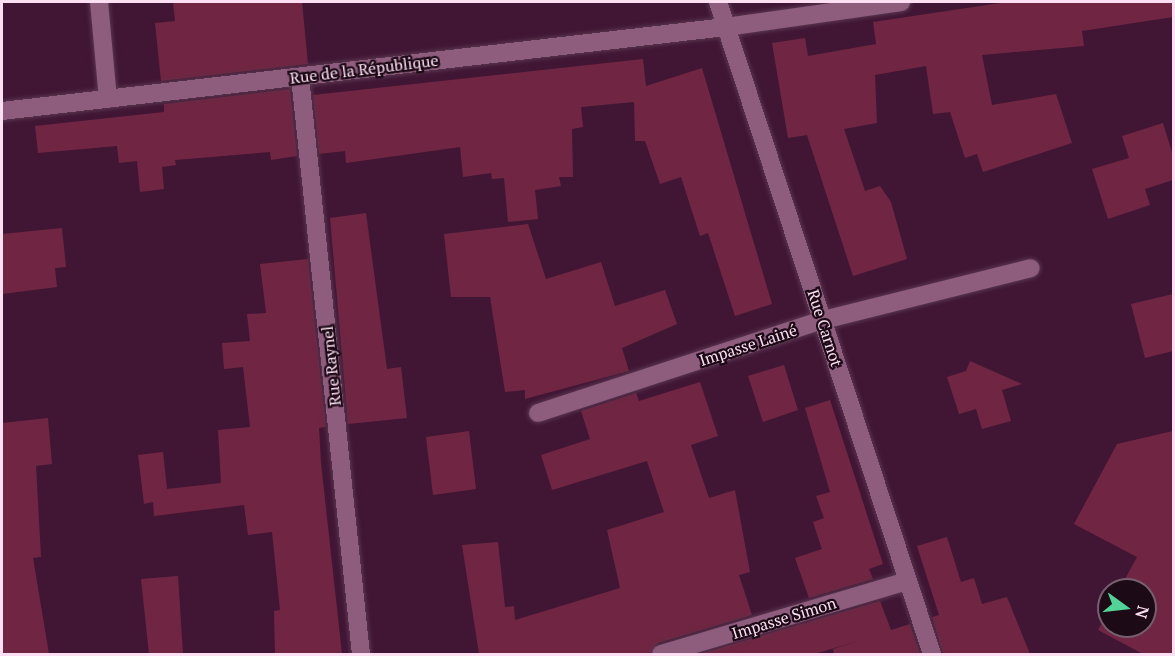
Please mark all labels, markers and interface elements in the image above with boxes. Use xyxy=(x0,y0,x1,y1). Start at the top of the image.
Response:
street label: Rue de la République xyxy=(289,50,439,88)
street label: Rue Carnot xyxy=(804,287,846,369)
street label: Impasse Lainé xyxy=(697,320,799,370)
street label: Rue Raynel xyxy=(317,325,345,407)
north arrow xyxy=(1097,578,1157,638)
street label: Impasse Simon xyxy=(730,593,838,643)
text: N xyxy=(1130,603,1155,621)

